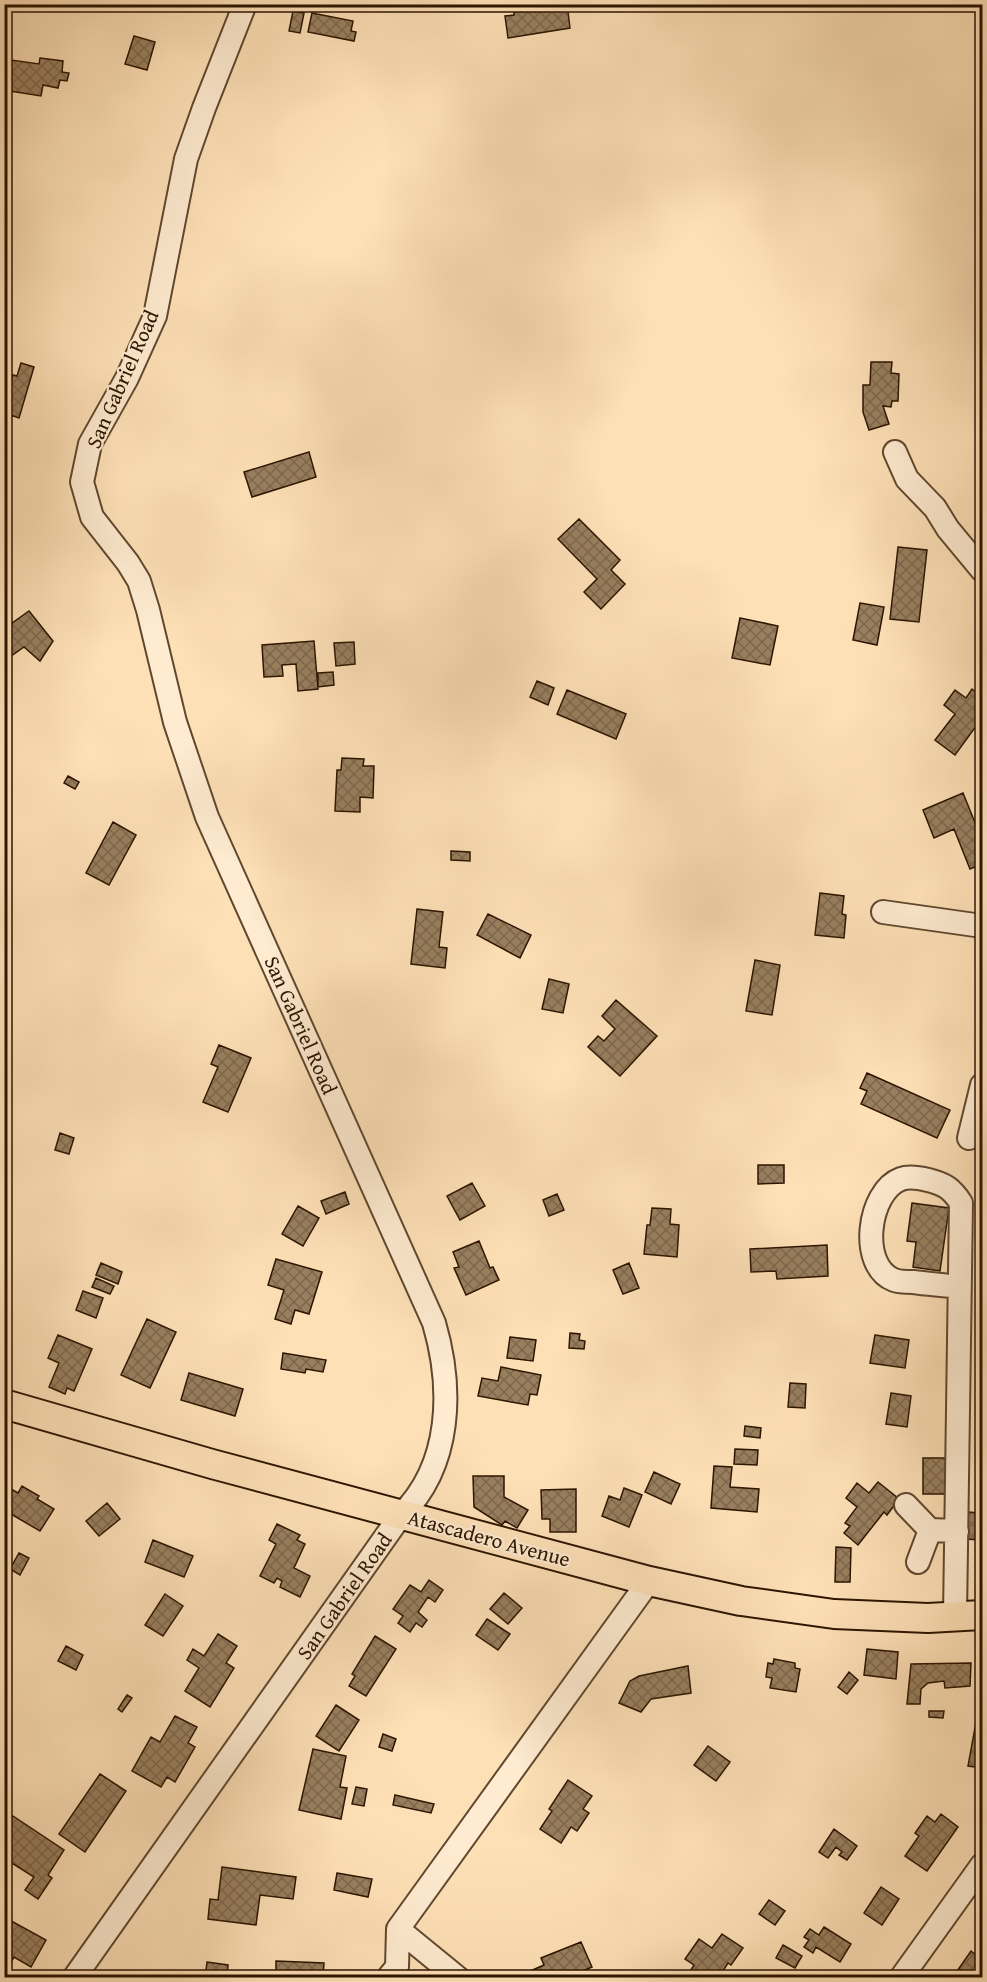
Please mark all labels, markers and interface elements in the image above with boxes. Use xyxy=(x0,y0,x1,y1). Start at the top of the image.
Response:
street label: San Gabriel Road xyxy=(78,304,167,453)
street label: San Gabriel Road xyxy=(257,951,346,1100)
street label: Atascadero Avenue xyxy=(404,1501,574,1575)
street label: San Gabriel Road xyxy=(289,1526,400,1666)

